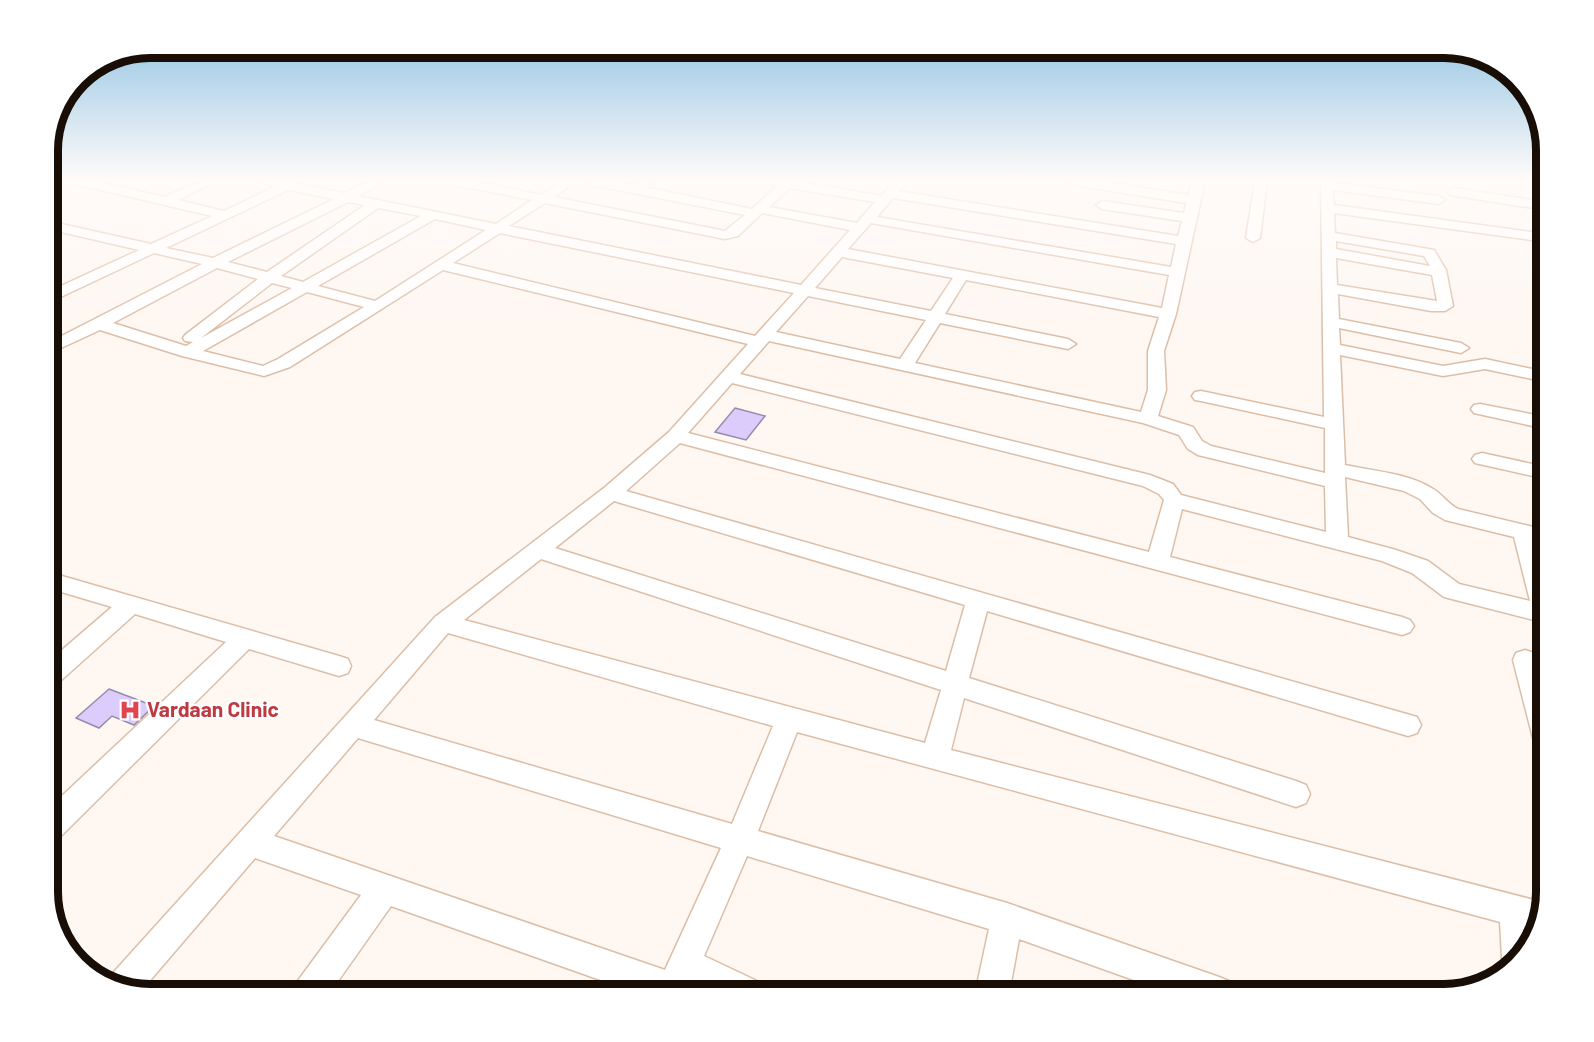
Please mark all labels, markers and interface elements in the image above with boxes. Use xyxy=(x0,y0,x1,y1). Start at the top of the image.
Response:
place label: Vardaan Clinic xyxy=(147,696,279,721)
hospital icon: Vardaan Clinic xyxy=(118,698,142,722)

